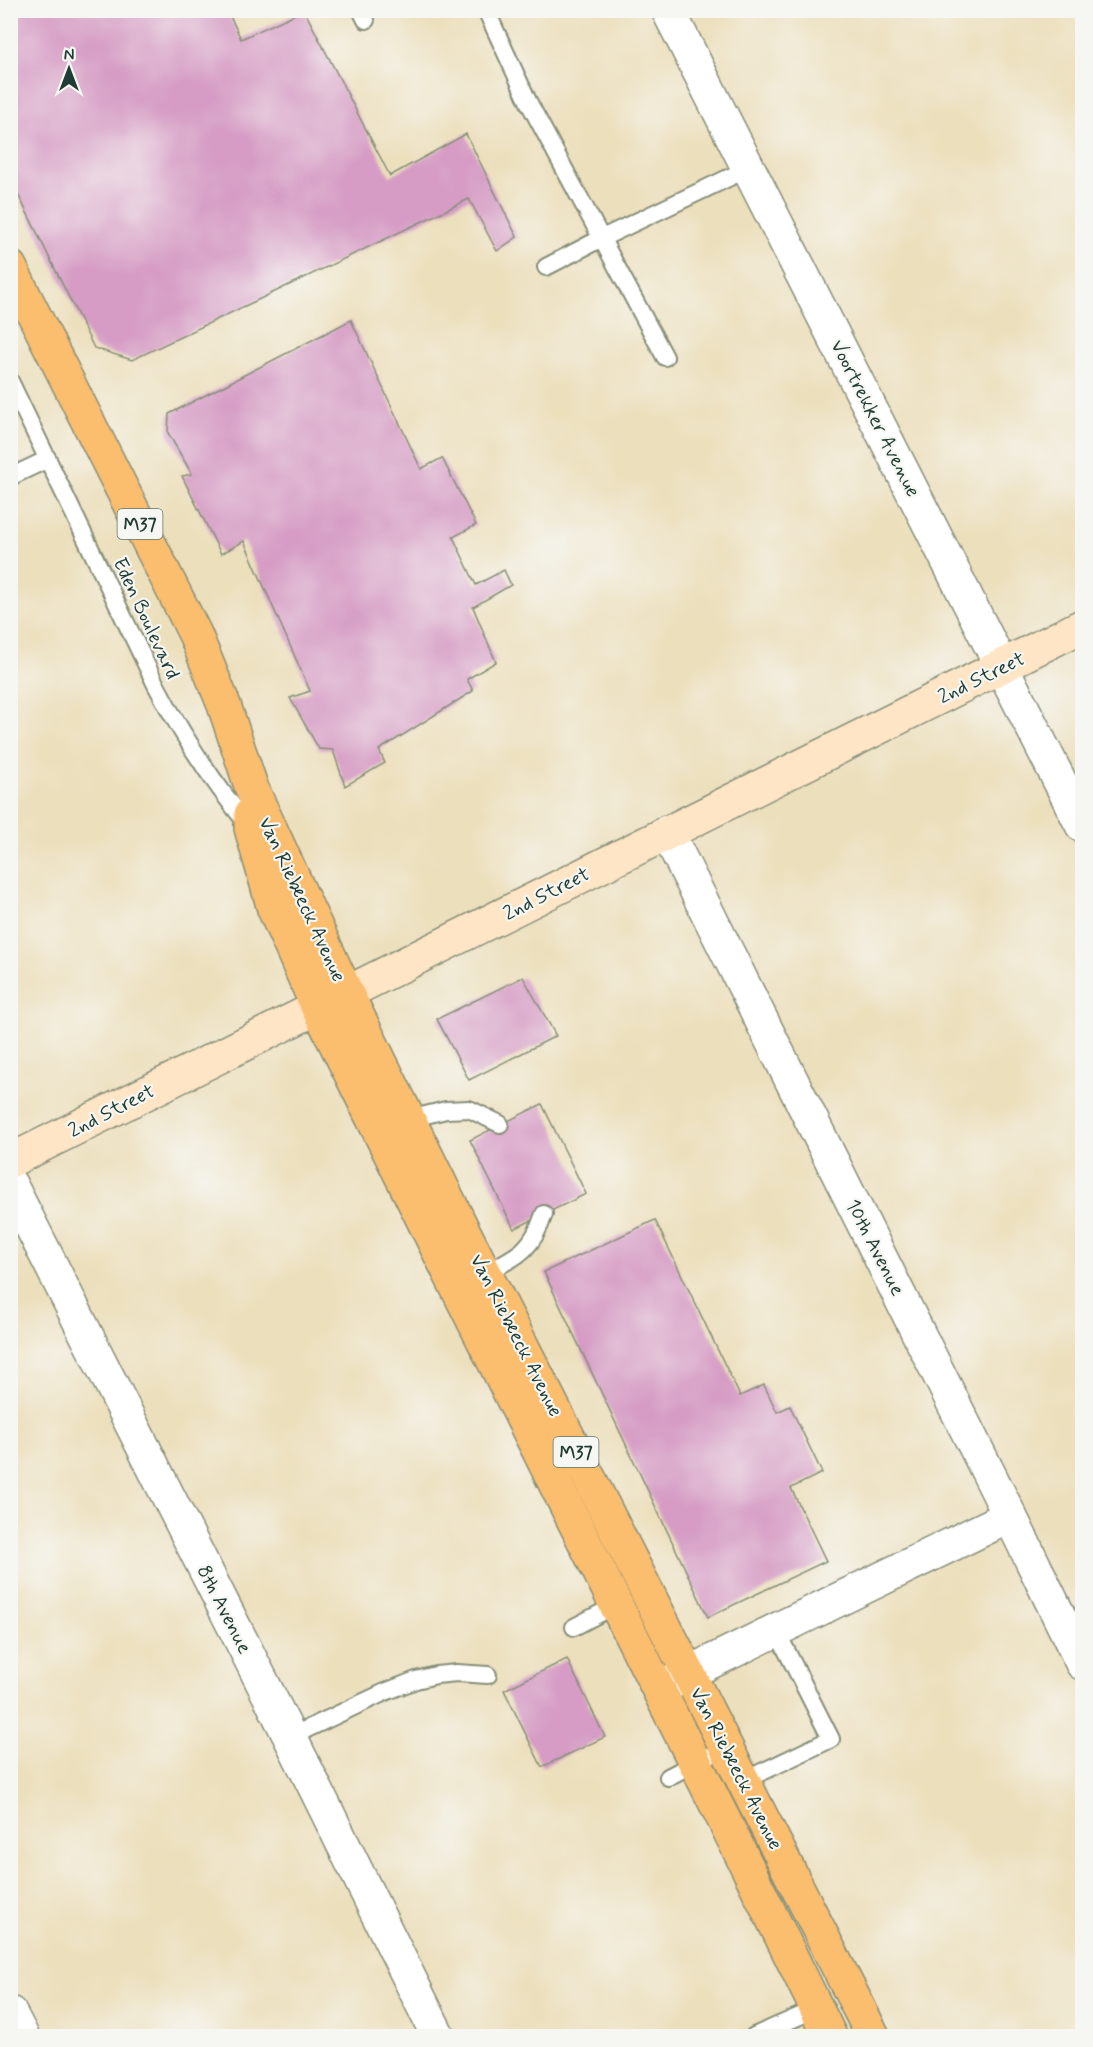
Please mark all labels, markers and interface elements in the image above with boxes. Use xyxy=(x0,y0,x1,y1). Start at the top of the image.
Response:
north arrow xyxy=(39,39,99,99)
text: N xyxy=(64,45,74,66)
street label: Voortrekker Avenue xyxy=(823,335,926,502)
road number: M37 xyxy=(118,509,162,539)
street label: Eden Boulevard xyxy=(106,553,186,684)
street label: 2nd Street xyxy=(934,646,1030,711)
street label: Van Riebeeck Avenue xyxy=(252,813,352,987)
street label: 2nd Street xyxy=(499,861,595,928)
street label: 2nd Street xyxy=(64,1078,160,1145)
street label: 10th Avenue xyxy=(839,1195,911,1301)
street label: Van Riebeeck Avenue xyxy=(463,1250,568,1422)
road number: M37 xyxy=(554,1437,598,1467)
street label: 8th Avenue xyxy=(190,1561,258,1659)
street label: Van Riebeeck Avenue xyxy=(683,1683,788,1855)

